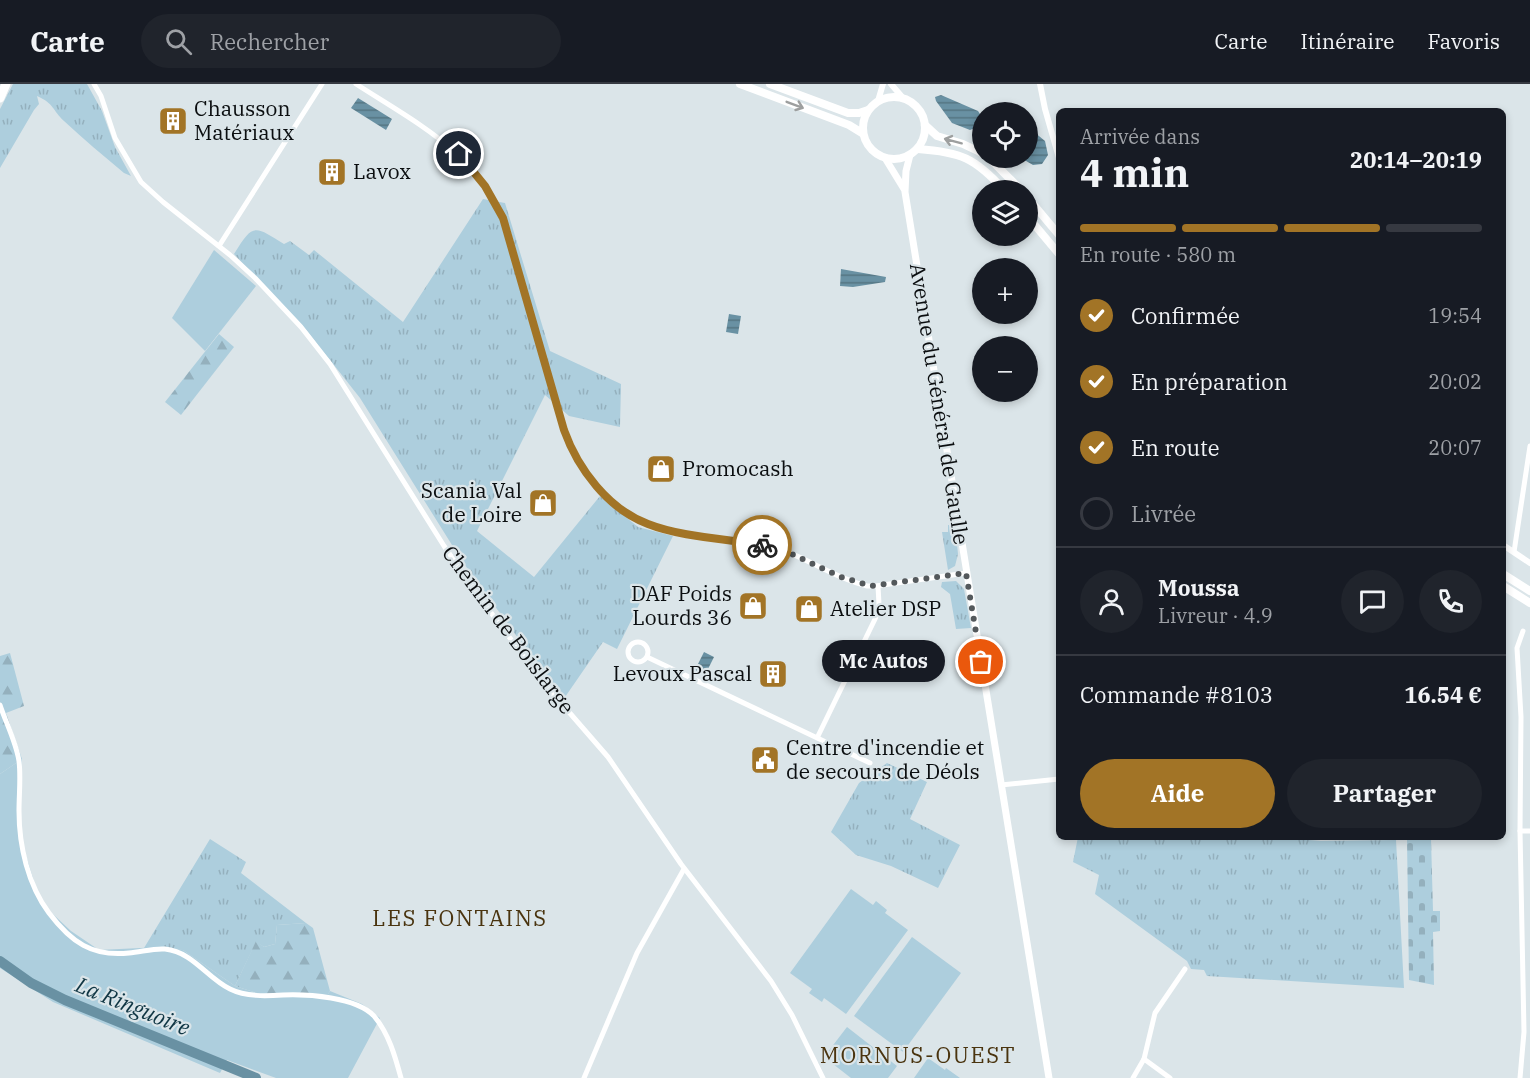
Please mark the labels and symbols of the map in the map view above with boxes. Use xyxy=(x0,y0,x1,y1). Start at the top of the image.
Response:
place label: Chausson Matériaux xyxy=(194,94,295,146)
one-way arrow xyxy=(785,101,804,112)
building icon: Chausson Matériaux xyxy=(157,105,189,137)
pin xyxy=(433,128,484,179)
one-way arrow xyxy=(943,135,962,146)
building icon: Lavox xyxy=(316,156,348,188)
place label: Lavox xyxy=(353,157,411,185)
street label: Avenue du Général de Gaulle xyxy=(904,261,976,547)
shop icon: Promocash xyxy=(645,453,677,485)
place label: Promocash xyxy=(682,454,794,482)
place label: Scania Val de Loire xyxy=(421,476,522,528)
shop icon: Scania Val de Loire xyxy=(527,487,559,519)
courier xyxy=(732,515,792,575)
street label: Chemin de Boislarge xyxy=(436,539,581,719)
place label: DAF Poids Lourds 36 xyxy=(631,579,732,631)
shop icon: DAF Poids Lourds 36 xyxy=(737,590,769,622)
shop icon: Atelier DSP xyxy=(793,593,825,625)
place label: Atelier DSP xyxy=(830,594,941,622)
pin xyxy=(955,636,1006,687)
callout: Mc Autos xyxy=(822,641,945,683)
building icon: Levoux Pascal xyxy=(757,658,789,690)
place label: Levoux Pascal xyxy=(613,659,752,687)
place label: Centre d'incendie et de secours de Déols xyxy=(786,733,984,785)
public building icon: Centre d'incendie et de secours de Déols xyxy=(749,744,781,776)
district label: LES FONTAINS xyxy=(372,903,548,932)
water label: La Ringuoire xyxy=(71,969,195,1042)
district label: MORNUS-OUEST xyxy=(820,1040,1016,1069)

